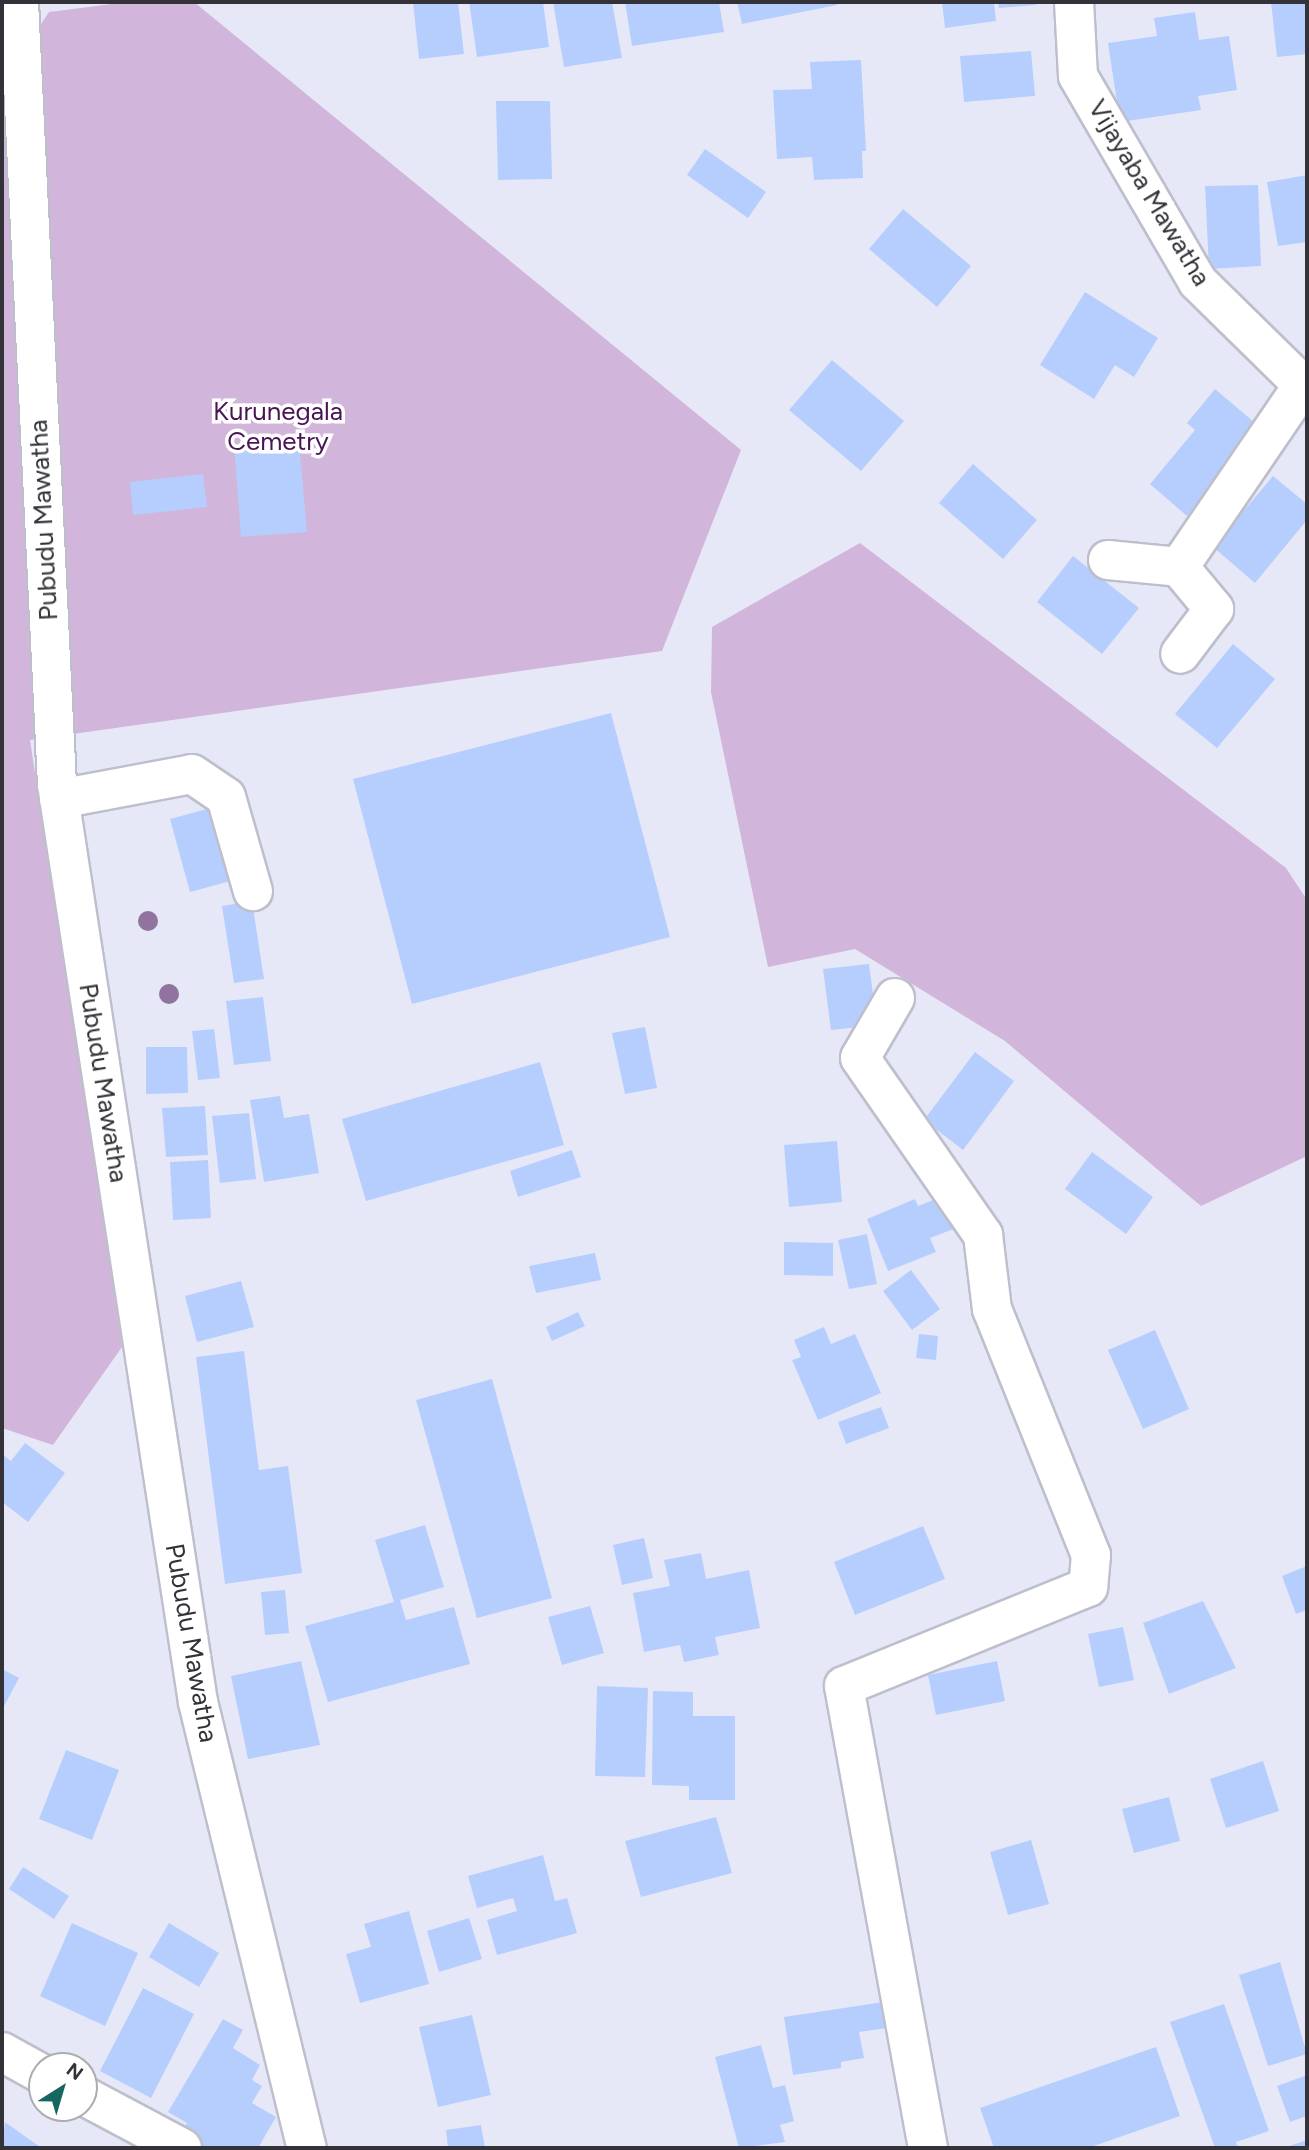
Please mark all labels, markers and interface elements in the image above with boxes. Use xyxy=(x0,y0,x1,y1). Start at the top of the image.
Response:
street label: Vijayaba Mawatha xyxy=(1081,94,1217,292)
park label: Kurunegala Cemetry xyxy=(213,396,343,458)
street label: Pubudu Mawatha xyxy=(23,419,65,621)
street label: Pubudu Mawatha xyxy=(72,981,134,1185)
street label: Pubudu Mawatha xyxy=(158,1541,224,1745)
north arrow xyxy=(28,2052,98,2122)
text: N xyxy=(62,2058,88,2085)

